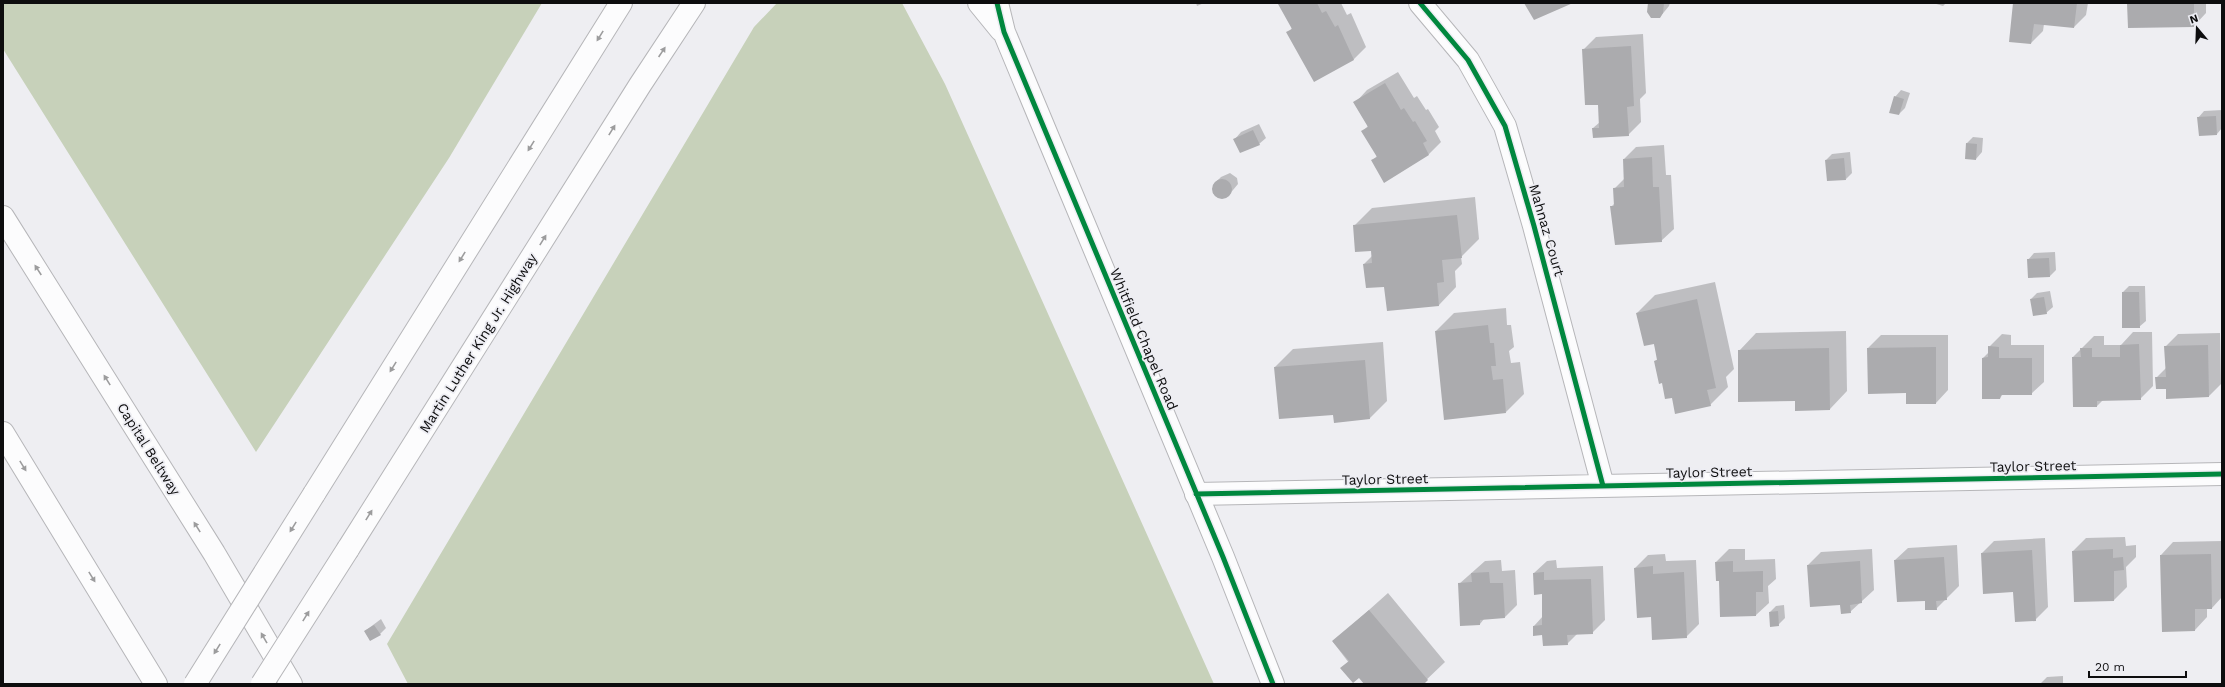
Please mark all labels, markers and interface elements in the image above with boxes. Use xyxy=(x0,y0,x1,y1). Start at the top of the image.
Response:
north arrow xyxy=(2177,8,2217,48)
text: N xyxy=(2188,12,2200,26)
one-way arrow xyxy=(596,31,604,41)
one-way arrow xyxy=(658,47,665,58)
one-way arrow xyxy=(608,124,615,135)
one-way arrow xyxy=(527,141,535,151)
street label: Mahnaz Court xyxy=(1526,182,1568,278)
one-way arrow xyxy=(539,234,546,245)
street label: Martin Luther King Jr. Highway xyxy=(416,250,540,436)
one-way arrow xyxy=(459,251,466,263)
one-way arrow xyxy=(34,264,41,276)
street label: Whitfield Chapel Road xyxy=(1107,266,1181,412)
one-way arrow xyxy=(390,361,397,373)
one-way arrow xyxy=(103,374,110,386)
street label: Capital Beltway xyxy=(114,400,184,499)
street label: Taylor Street xyxy=(1989,457,2077,475)
one-way arrow xyxy=(20,460,27,472)
street label: Taylor Street xyxy=(1665,463,1753,481)
street label: Taylor Street xyxy=(1341,470,1429,488)
one-way arrow xyxy=(365,510,373,521)
one-way arrow xyxy=(194,521,201,533)
one-way arrow xyxy=(290,521,297,533)
one-way arrow xyxy=(88,571,95,583)
one-way arrow xyxy=(302,610,310,621)
one-way arrow xyxy=(260,632,267,644)
one-way arrow xyxy=(213,644,221,654)
scale bar xyxy=(2089,653,2186,679)
text: 20 m xyxy=(2095,660,2125,674)

